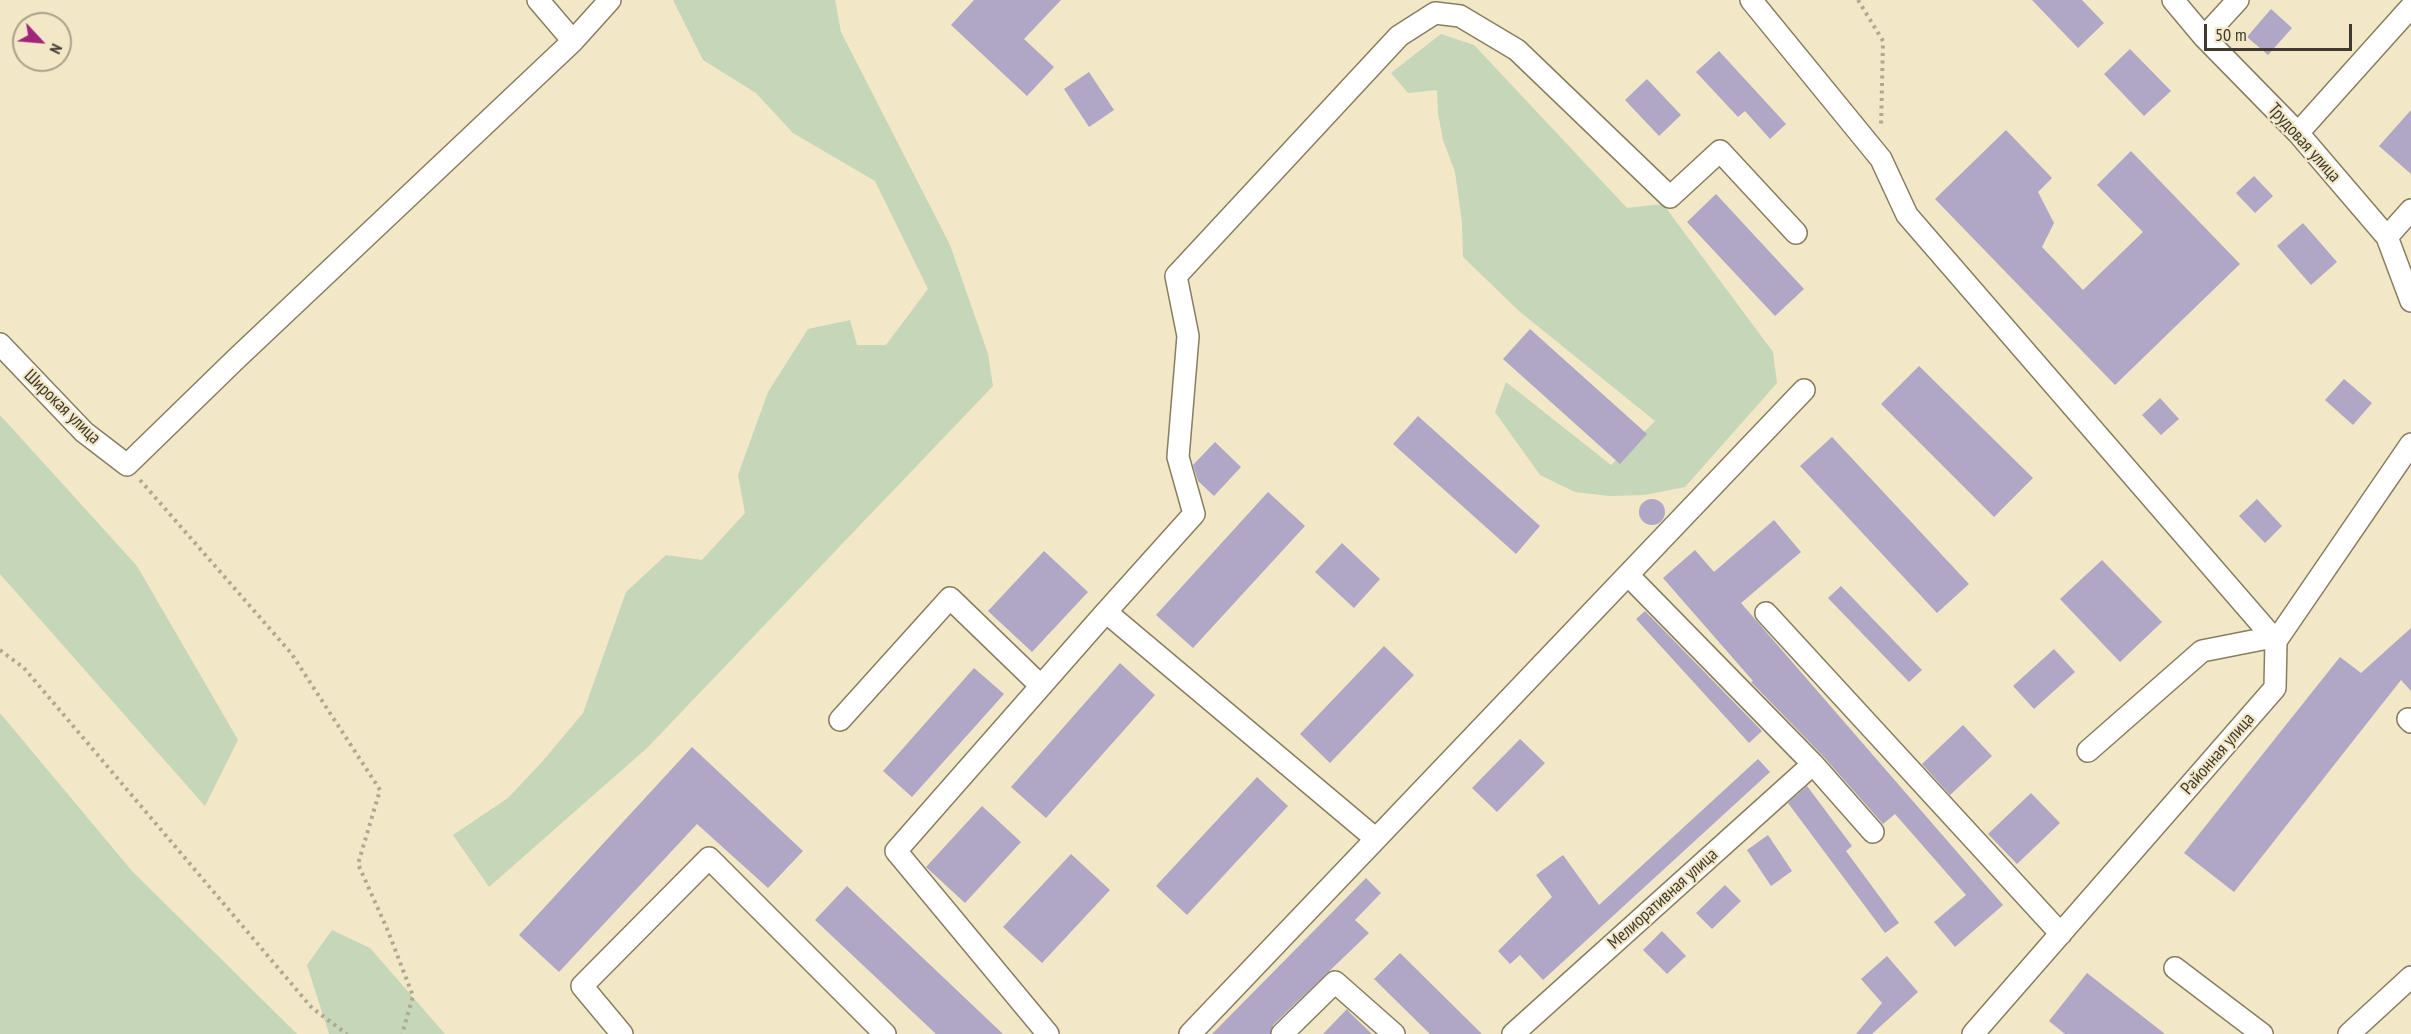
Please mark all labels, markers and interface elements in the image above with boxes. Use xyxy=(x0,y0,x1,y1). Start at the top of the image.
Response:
north arrow xyxy=(12,12,72,72)
scale bar xyxy=(2207,12,2356,50)
text: 50 m xyxy=(2215,23,2247,46)
text: N xyxy=(46,41,67,57)
street label: Трудовая улица xyxy=(2263,99,2345,187)
street label: Широкая улица xyxy=(19,365,105,449)
street label: Районная улица xyxy=(2177,709,2259,799)
street label: Мелиоративная улица xyxy=(1604,844,1722,954)

